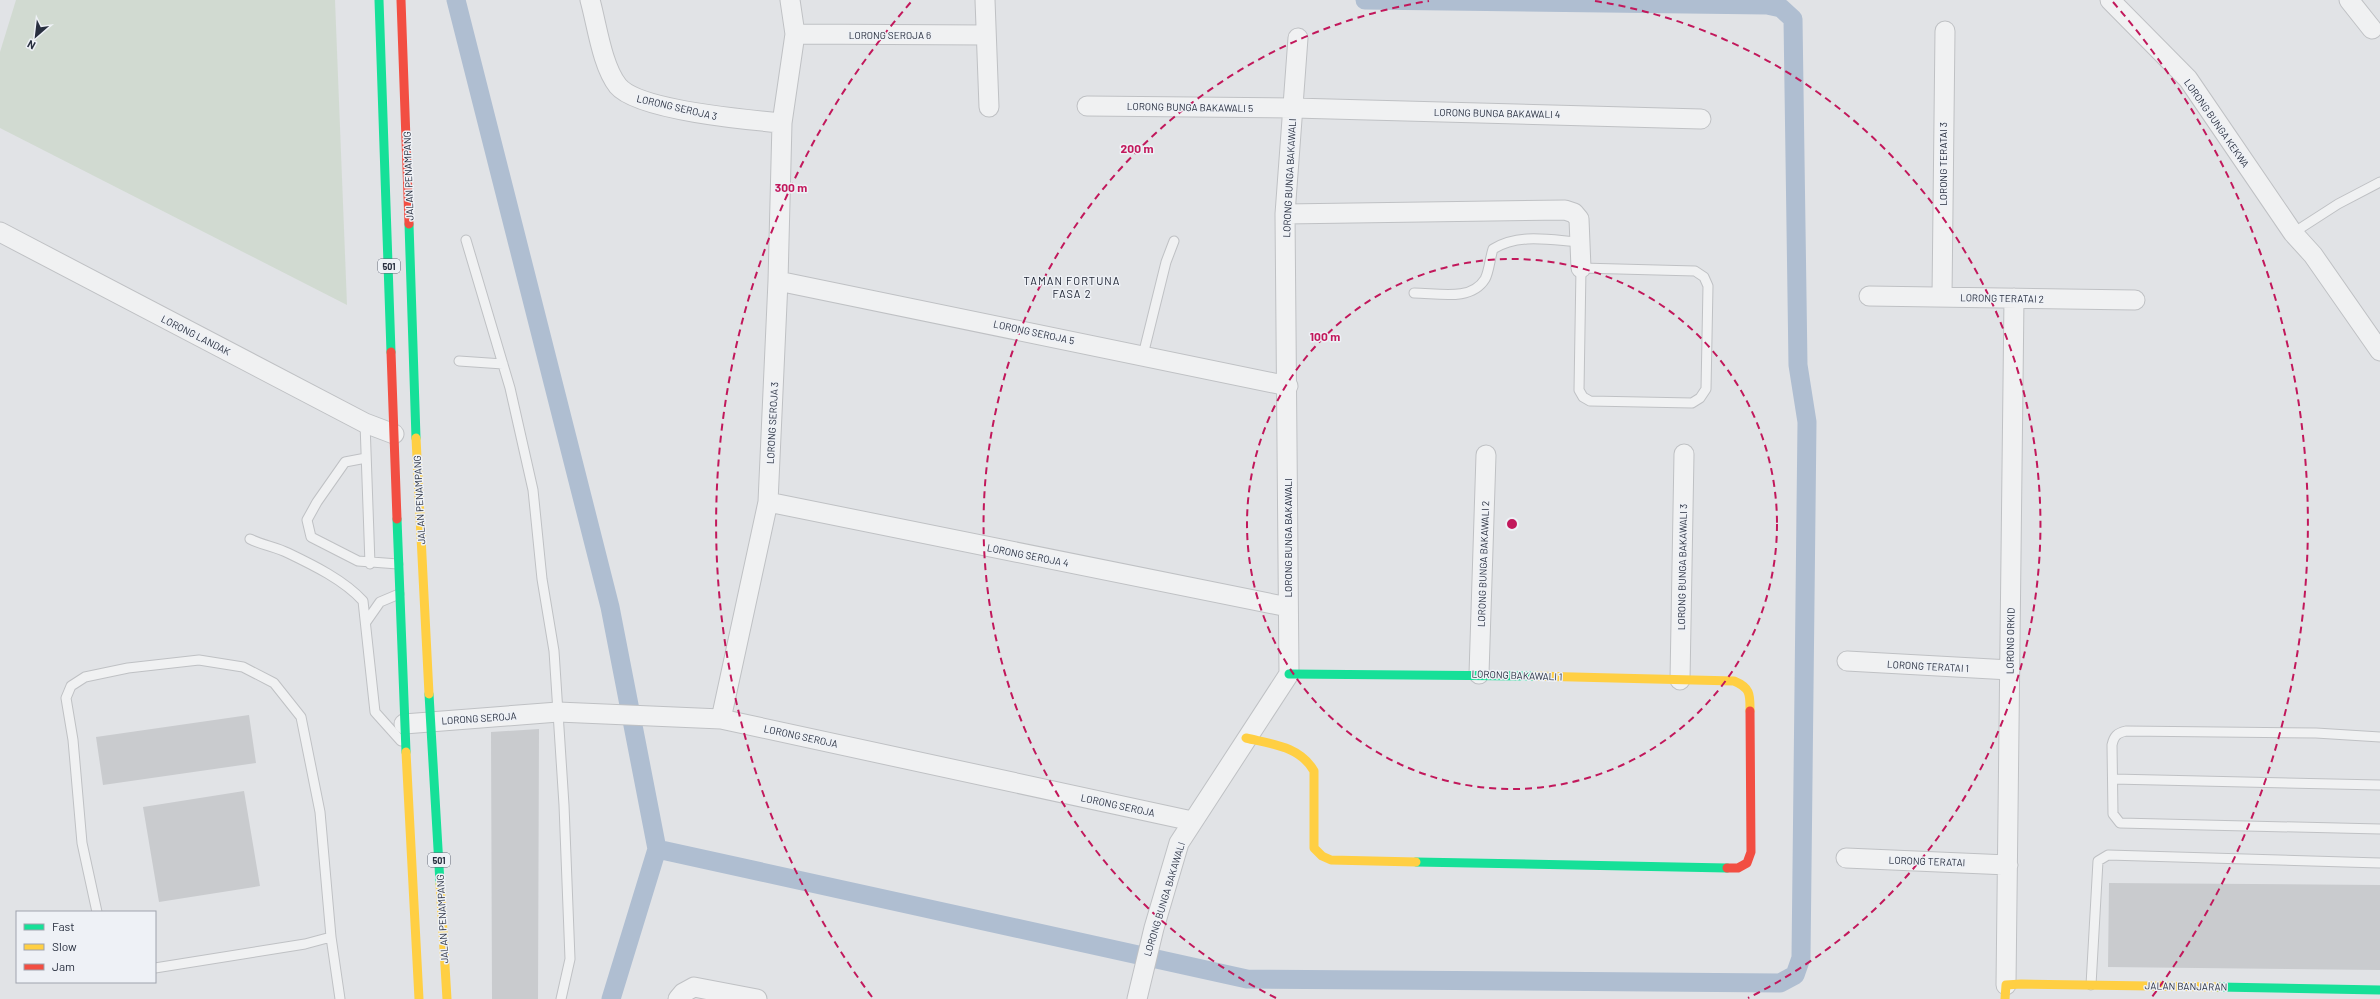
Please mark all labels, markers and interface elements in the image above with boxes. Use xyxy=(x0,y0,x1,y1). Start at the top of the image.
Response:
north arrow xyxy=(16,16,56,56)
street label: LORONG SEROJA 6 xyxy=(849,29,931,41)
text: N xyxy=(25,38,37,53)
street label: LORONG BUNGA KEKWA xyxy=(2182,77,2252,169)
street label: LORONG SEROJA 3 xyxy=(635,92,719,122)
street label: LORONG BUNGA BAKAWALI 5 xyxy=(1127,100,1253,114)
street label: LORONG BUNGA BAKAWALI 4 xyxy=(1434,106,1560,120)
street label: LORONG BUNGA BAKAWALI xyxy=(1280,118,1298,238)
street label: LORONG TERATAI 3 xyxy=(1937,122,1949,206)
street label: JALAN PENAMPANG xyxy=(400,131,416,221)
text: 200 m xyxy=(1121,141,1153,155)
text: 300 m xyxy=(775,180,807,194)
road number: 501 xyxy=(378,259,400,273)
district label: TAMAN FORTUNA FASA 2 xyxy=(1024,274,1120,300)
street label: LORONG TERATAI 2 xyxy=(1960,291,2044,305)
street label: LORONG LANDAK xyxy=(159,312,233,358)
street label: LORONG SEROJA 5 xyxy=(992,318,1076,346)
text: 100 m xyxy=(1310,329,1340,343)
street label: LORONG SEROJA 3 xyxy=(764,382,780,464)
street label: JALAN PENAMPANG xyxy=(411,455,427,545)
street label: LORONG BUNGA BAKAWALI xyxy=(1282,478,1294,598)
street label: LORONG BUNGA BAKAWALI 2 xyxy=(1475,501,1491,627)
street label: LORONG BUNGA BAKAWALI 3 xyxy=(1675,504,1689,630)
centre of rings xyxy=(1505,517,1519,531)
street label: LORONG SEROJA 4 xyxy=(986,541,1070,569)
street label: LORONG ORKID xyxy=(2003,608,2017,674)
street label: LORONG TERATAI 1 xyxy=(1887,658,1969,674)
street label: LORONG BAKAWALI 1 xyxy=(1471,667,1563,683)
street label: LORONG SEROJA xyxy=(441,709,517,727)
street label: LORONG SEROJA xyxy=(763,722,839,750)
street label: LORONG SEROJA xyxy=(1080,791,1156,819)
street label: LORONG BUNGA BAKAWALI xyxy=(1141,840,1187,958)
road number: 501 xyxy=(428,853,450,867)
street label: LORONG TERATAI xyxy=(1889,854,1965,868)
street label: JALAN PENAMPANG xyxy=(434,874,450,964)
legend xyxy=(16,911,156,983)
text: Fast xyxy=(52,919,75,933)
text: Slow xyxy=(52,939,77,953)
text: Jam xyxy=(52,959,75,973)
street label: JALAN BANJARAN xyxy=(2145,979,2227,993)

